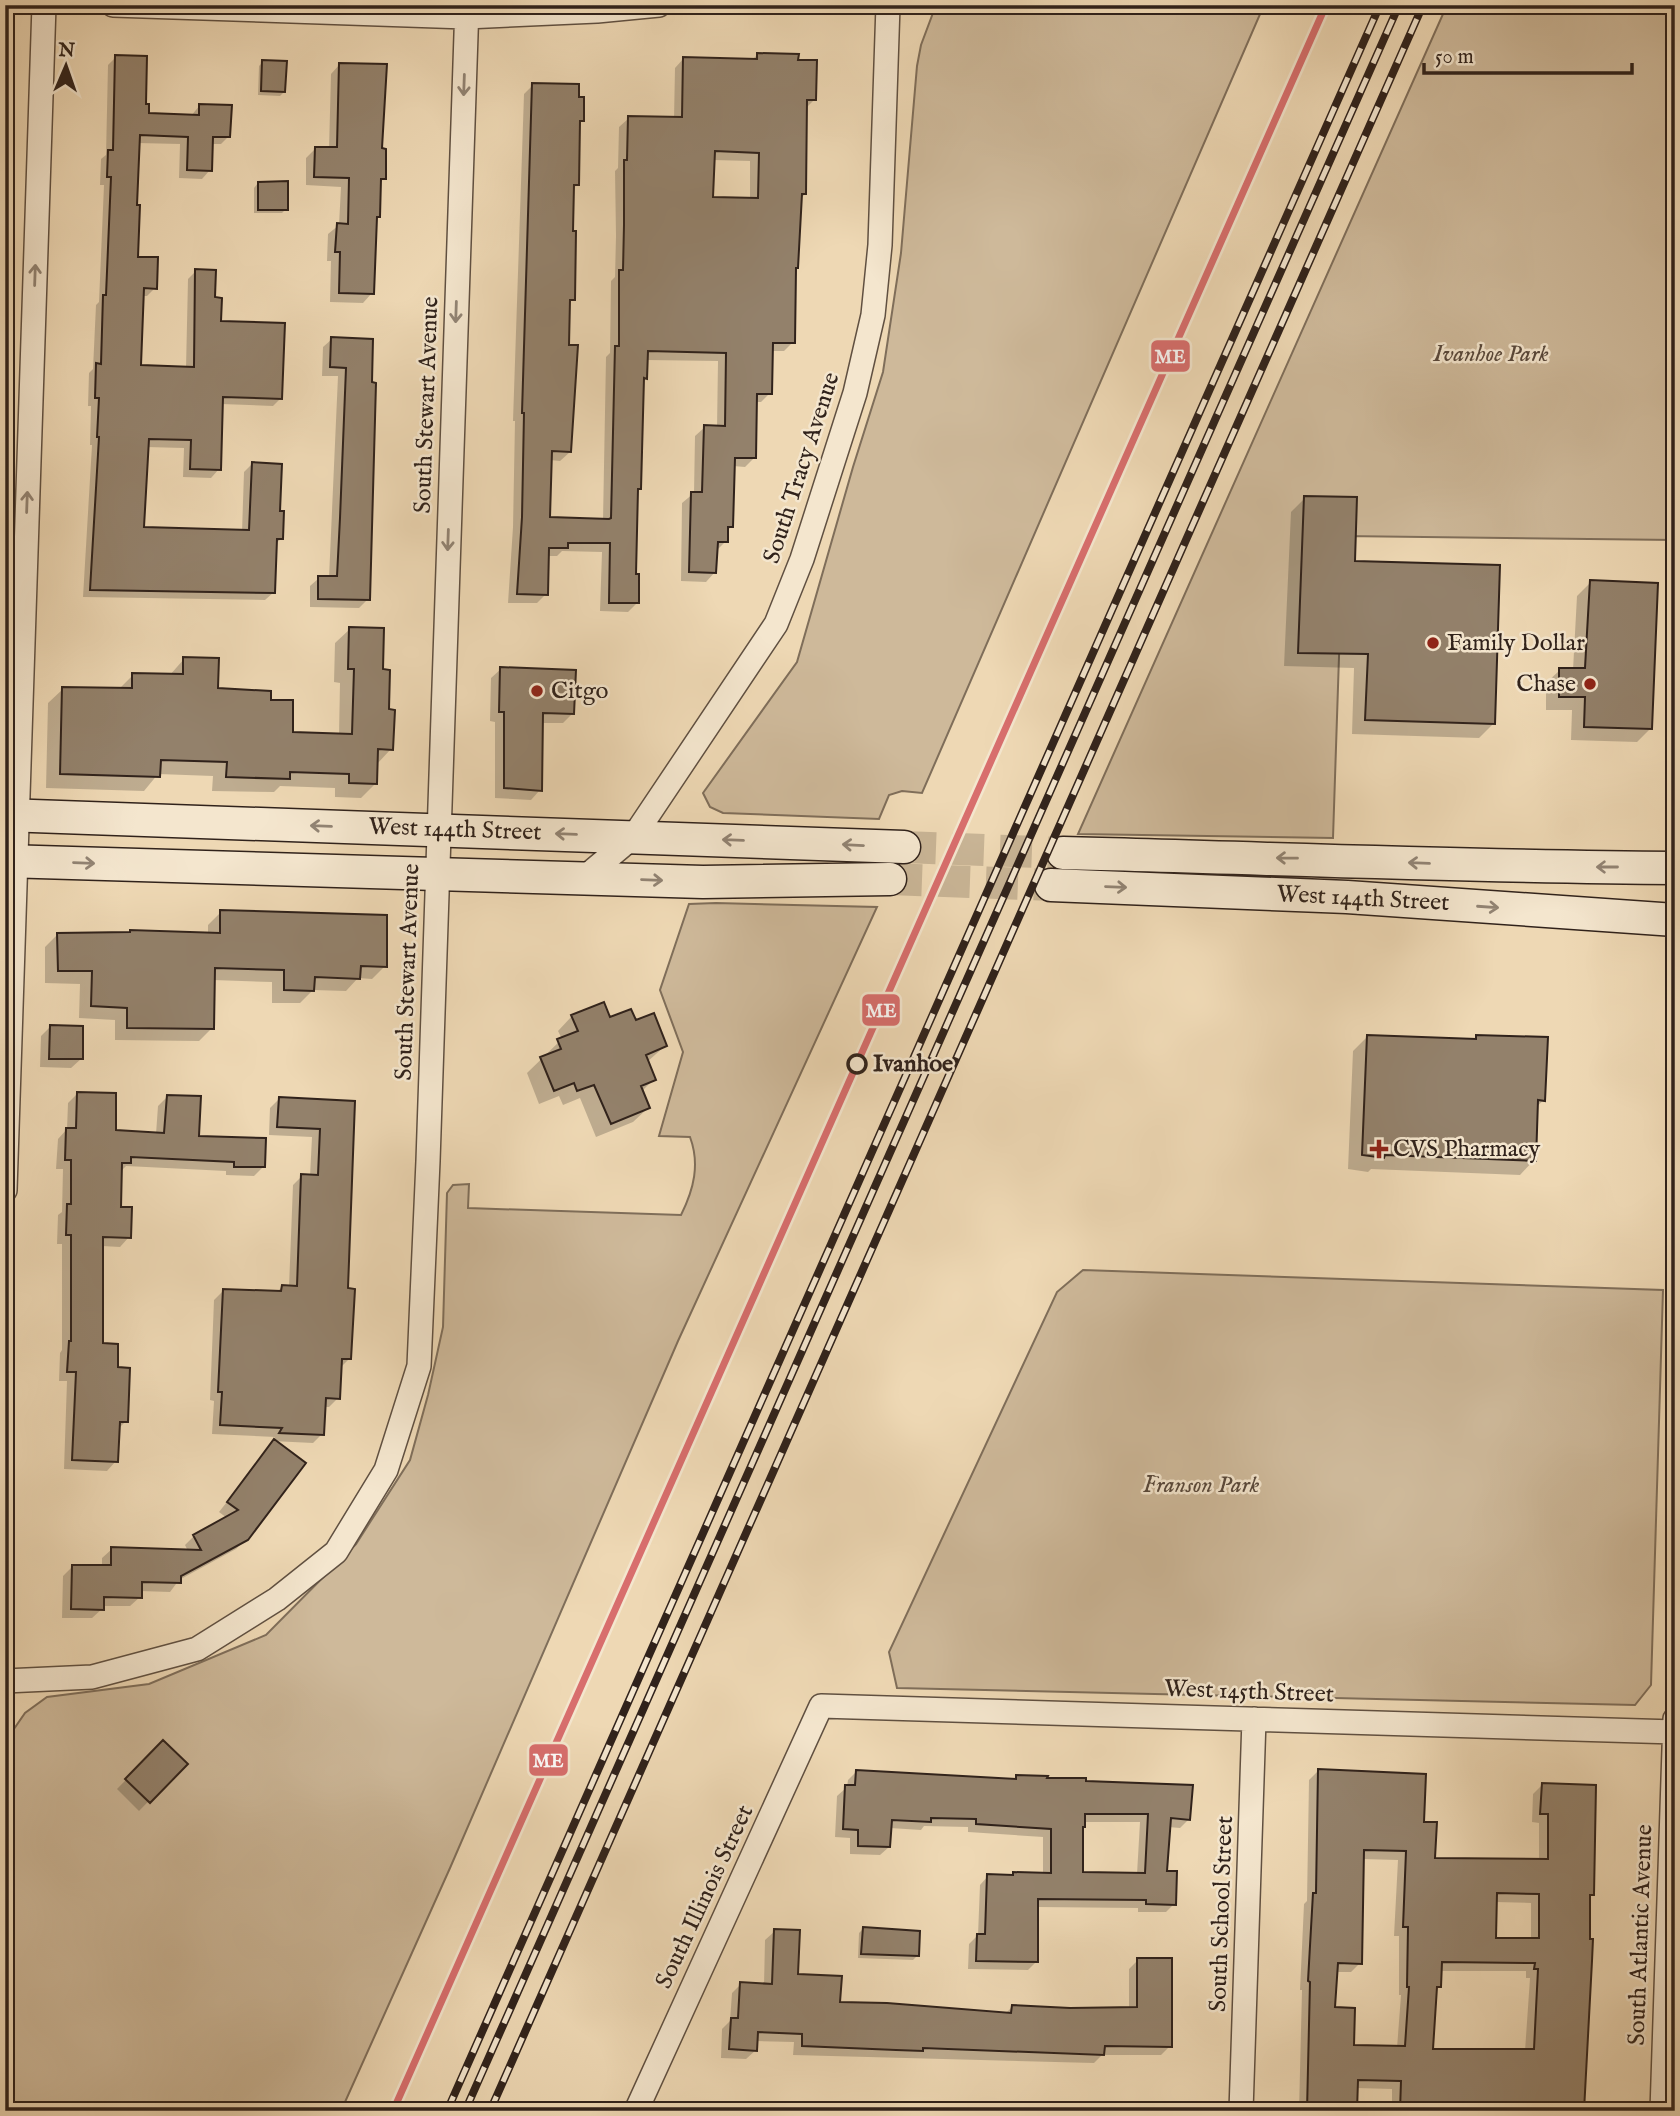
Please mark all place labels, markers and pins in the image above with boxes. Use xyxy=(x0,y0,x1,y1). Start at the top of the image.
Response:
place label: Family Dollar xyxy=(1447,628,1585,659)
marker: Family Dollar xyxy=(1425,635,1441,651)
place label: Chase xyxy=(1516,669,1576,700)
place label: Citgo xyxy=(551,676,609,707)
marker: Chase xyxy=(1582,676,1598,692)
marker: Citgo xyxy=(529,683,545,699)
place label: Ivanhoe xyxy=(873,1049,953,1080)
marker: Ivanhoe xyxy=(847,1054,867,1074)
place label: CVS Pharmacy xyxy=(1393,1134,1540,1165)
marker: CVS Pharmacy xyxy=(1371,1141,1387,1157)

